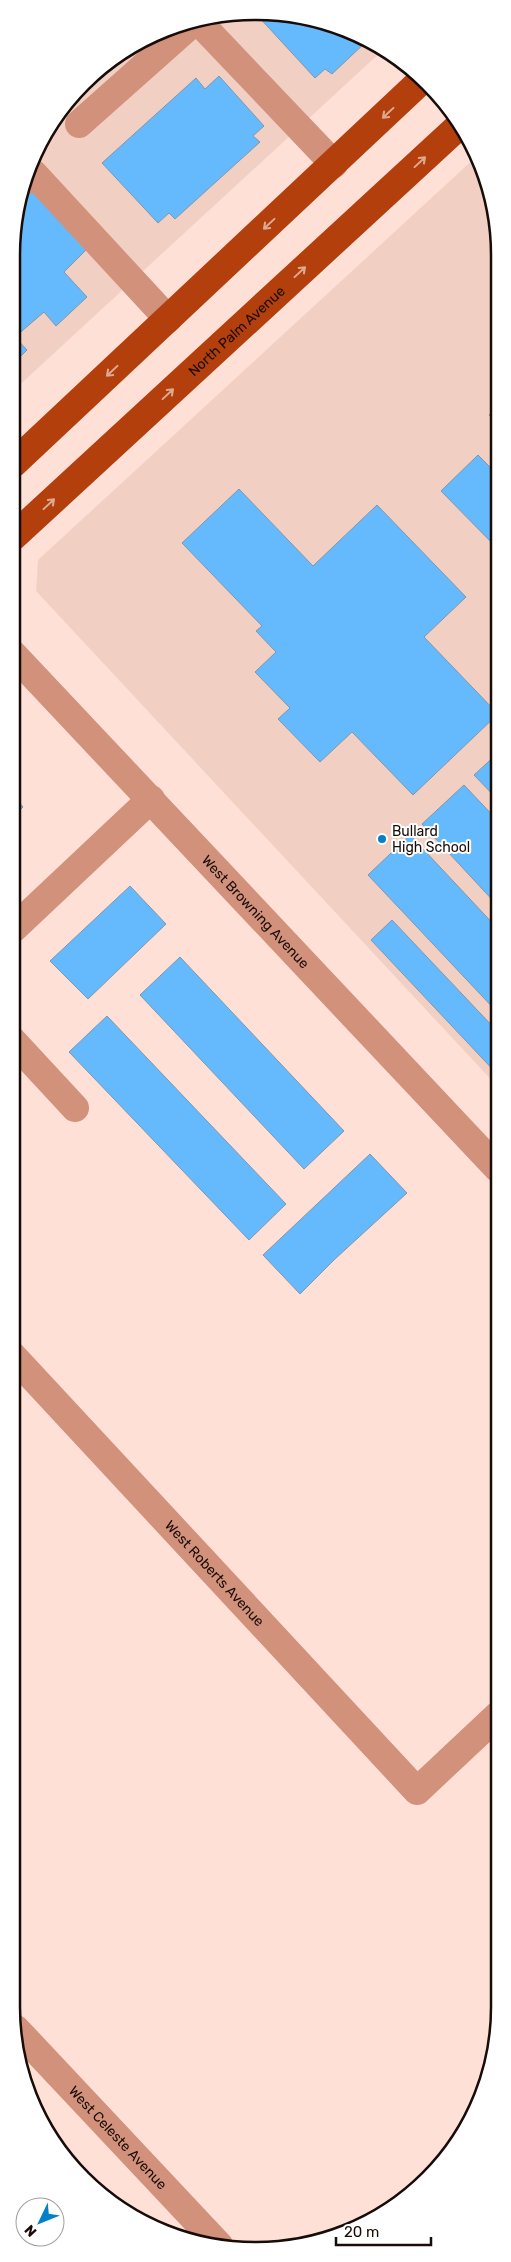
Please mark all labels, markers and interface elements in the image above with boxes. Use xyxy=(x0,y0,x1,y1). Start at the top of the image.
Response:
one-way arrow xyxy=(382,107,394,119)
one-way arrow xyxy=(414,156,427,168)
one-way arrow xyxy=(263,218,276,230)
one-way arrow xyxy=(294,266,307,278)
street label: North Palm Avenue xyxy=(185,282,288,380)
one-way arrow xyxy=(106,365,119,377)
one-way arrow xyxy=(161,388,174,400)
one-way arrow xyxy=(42,498,55,510)
place label: Bullard High School xyxy=(392,823,470,856)
marker: Bullard High School xyxy=(376,833,388,845)
street label: West Browning Avenue xyxy=(198,852,313,972)
street label: West Roberts Avenue xyxy=(162,1517,268,1630)
street label: West Celeste Avenue xyxy=(65,2082,171,2193)
north arrow xyxy=(15,2197,65,2247)
scale bar xyxy=(336,2214,431,2246)
text: N xyxy=(21,2221,41,2240)
text: 20 m xyxy=(344,2223,379,2241)

